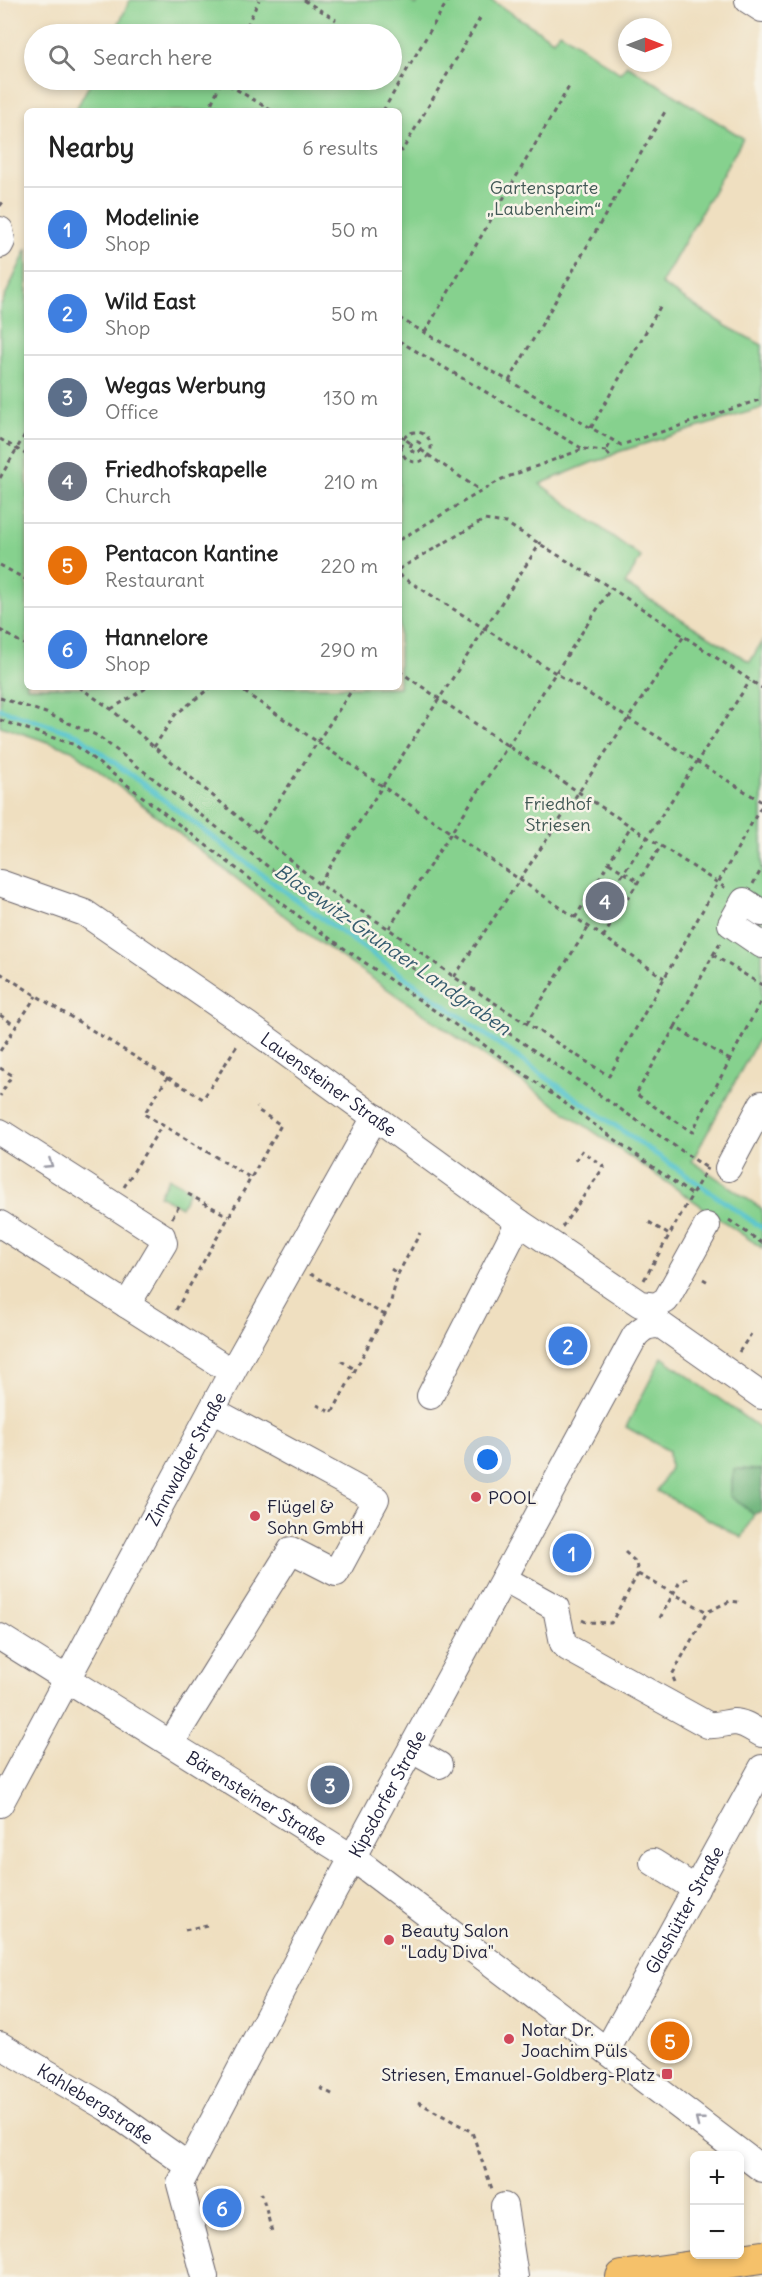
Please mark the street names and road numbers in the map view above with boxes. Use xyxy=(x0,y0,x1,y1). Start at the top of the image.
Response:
street label: Lauensteiner Straße xyxy=(256,1027,402,1141)
street label: Zinnwalder Straße xyxy=(140,1388,231,1529)
street label: Kipsdorfer Straße xyxy=(343,1726,431,1861)
street label: Bärensteiner Straße xyxy=(182,1745,331,1850)
street label: Glashütter Straße xyxy=(640,1842,728,1978)
street label: Kahlebergstraße xyxy=(33,2058,158,2149)

